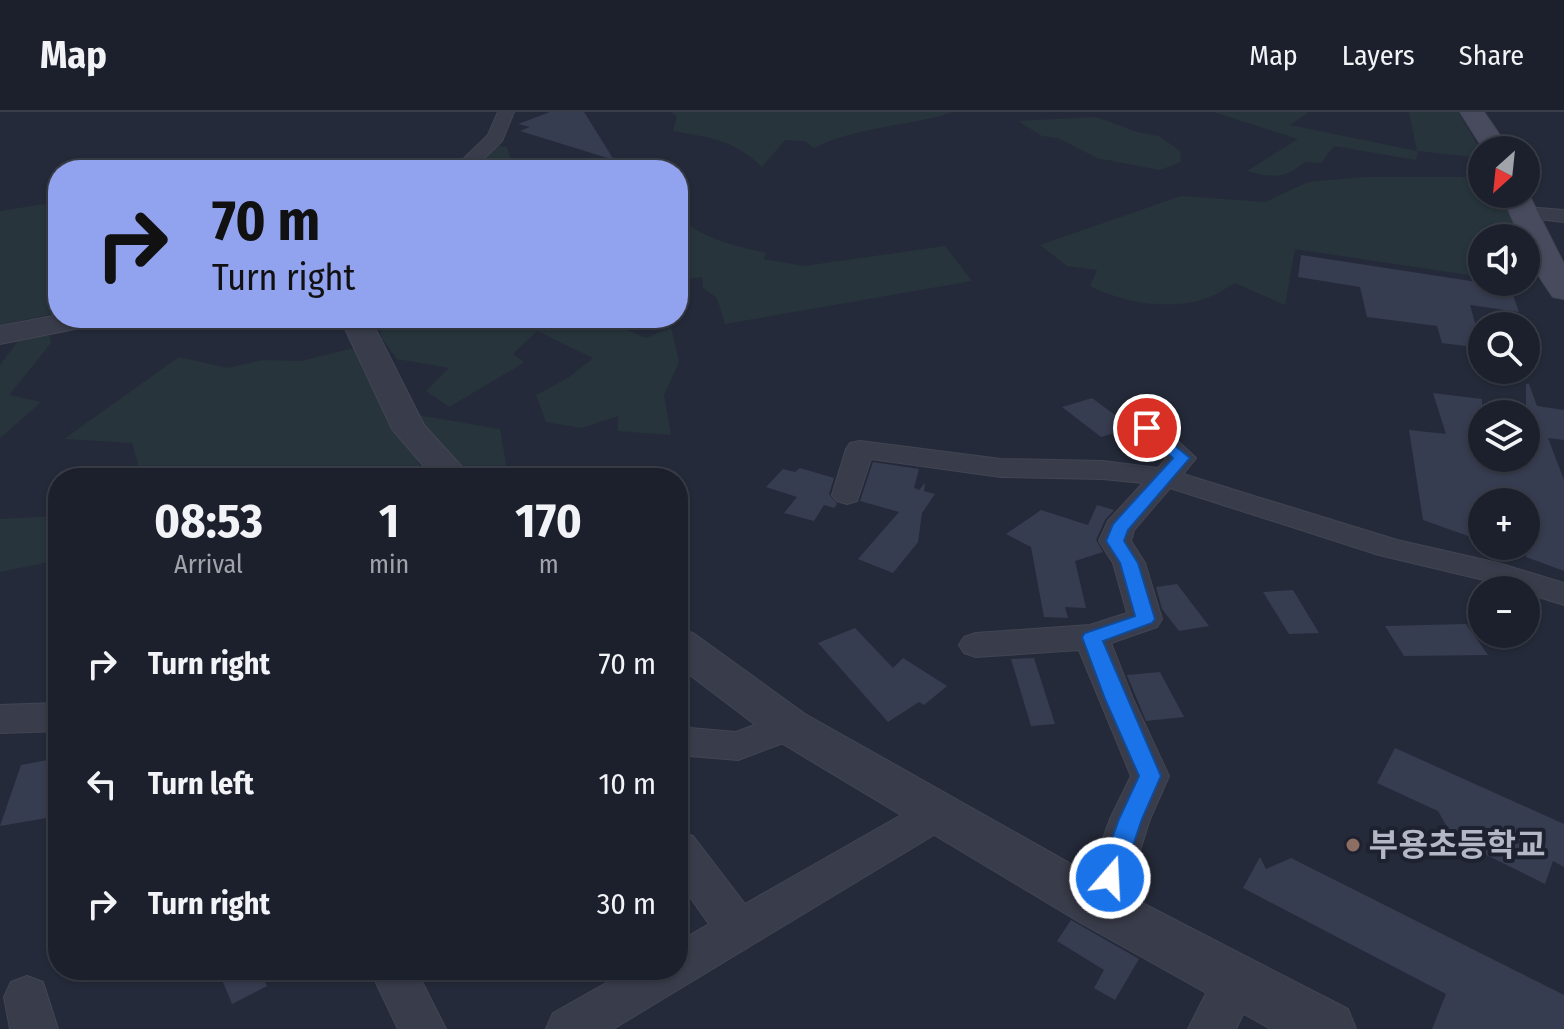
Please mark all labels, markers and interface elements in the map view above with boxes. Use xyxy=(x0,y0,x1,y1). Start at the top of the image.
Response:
text: Map xyxy=(40,32,107,78)
text: Map xyxy=(1249,39,1298,72)
text: Layers xyxy=(1342,39,1415,72)
text: Share xyxy=(1459,39,1524,72)
north arrow xyxy=(1468,136,1540,208)
map controls xyxy=(1468,136,1540,648)
text: 70 m xyxy=(212,188,320,255)
icon: right xyxy=(80,192,184,296)
button: sound xyxy=(1468,224,1540,296)
text: Turn right xyxy=(212,256,355,300)
button: search xyxy=(1468,312,1540,384)
pin xyxy=(1113,394,1181,462)
button: layers xyxy=(1468,400,1540,472)
icon: arrive xyxy=(1125,406,1169,450)
button: + xyxy=(1468,488,1540,560)
text: 08:53 xyxy=(154,492,263,550)
text: 1 xyxy=(379,492,399,550)
text: 170 xyxy=(515,492,582,550)
text: Arrival xyxy=(174,549,243,580)
text: min xyxy=(369,549,409,580)
text: m xyxy=(539,549,559,580)
button: − xyxy=(1468,576,1540,648)
icon: right xyxy=(80,642,124,686)
text: Turn right xyxy=(148,646,270,682)
text: 70 m xyxy=(598,646,656,682)
icon: left xyxy=(80,762,124,806)
text: Turn left xyxy=(148,766,254,802)
text: 10 m xyxy=(599,766,656,802)
place label: 부용초등학교 xyxy=(1369,826,1546,864)
position arrow xyxy=(1068,836,1152,920)
marker: 부용초등학교 xyxy=(1344,836,1362,854)
icon: right xyxy=(80,882,124,926)
text: Turn right xyxy=(148,886,270,922)
text: 30 m xyxy=(597,886,656,922)

